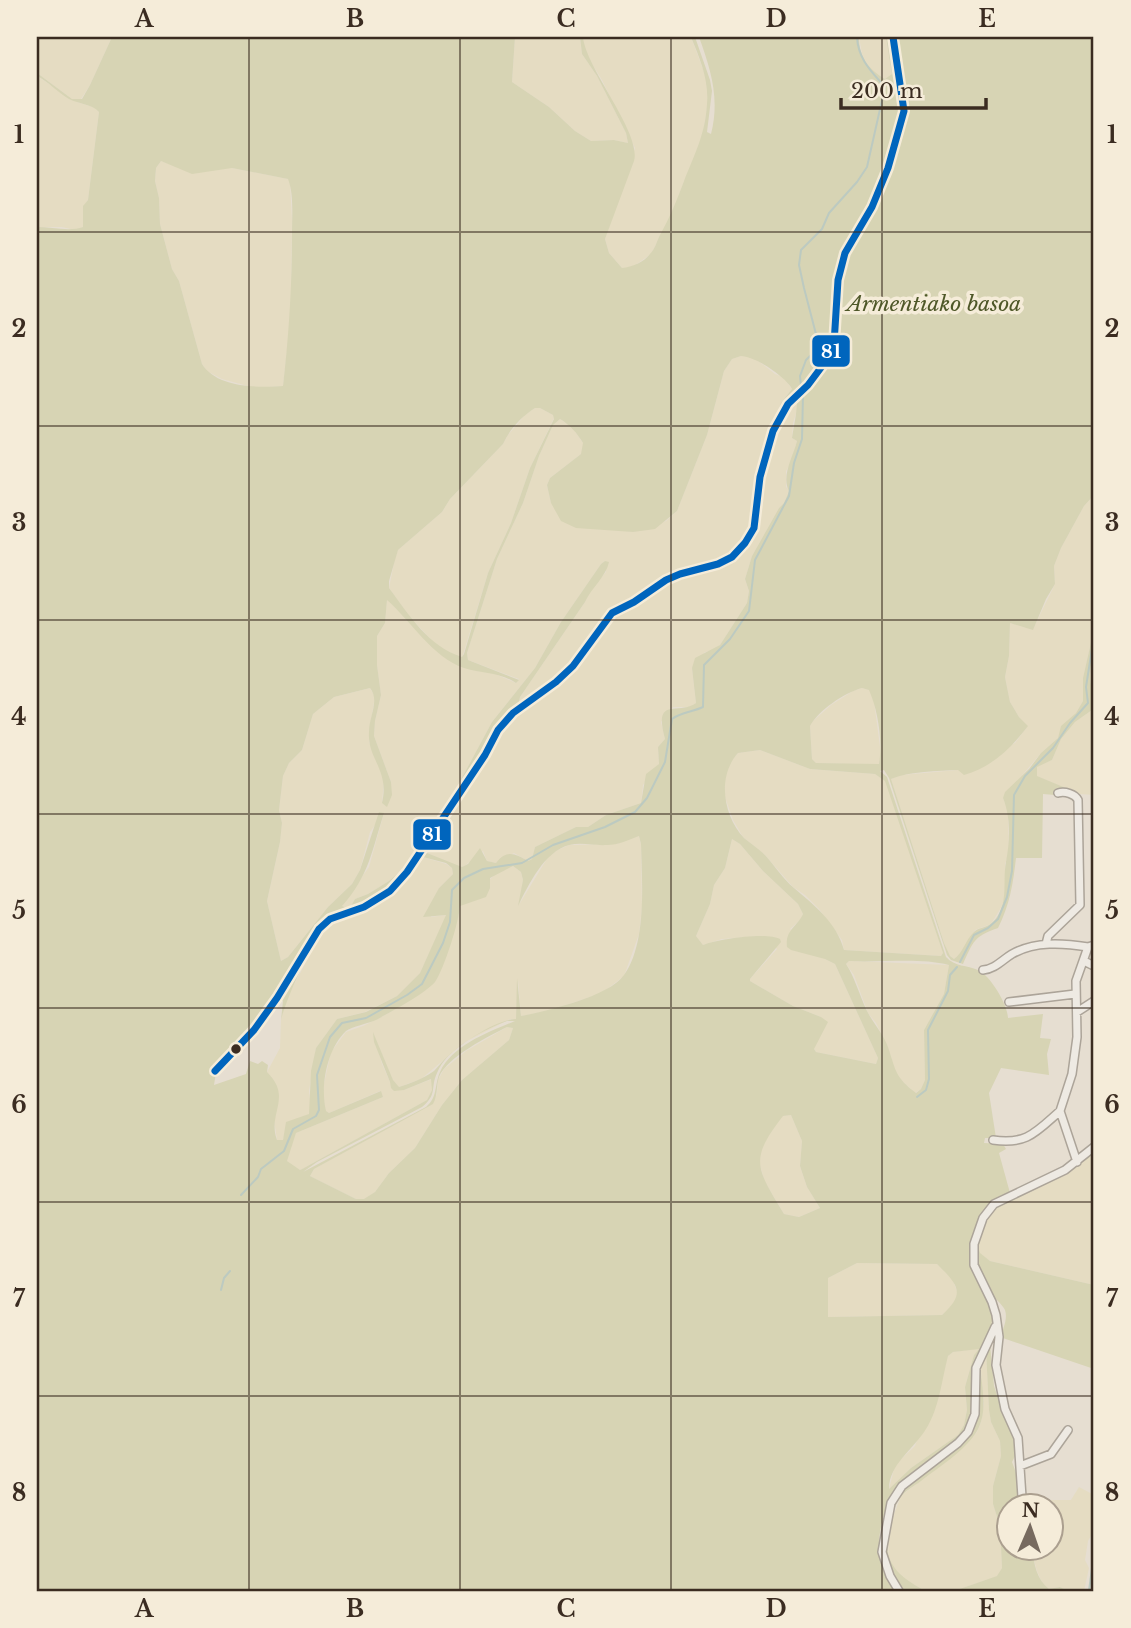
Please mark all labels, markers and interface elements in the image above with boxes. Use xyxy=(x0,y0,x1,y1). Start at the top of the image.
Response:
text: A xyxy=(134,5,155,33)
text: B xyxy=(346,5,364,33)
text: C xyxy=(557,5,575,33)
text: D xyxy=(765,5,787,33)
text: E xyxy=(978,5,996,33)
scale bar xyxy=(841,66,986,110)
text: 200 m xyxy=(851,78,923,104)
text: 1 xyxy=(14,121,24,149)
text: 1 xyxy=(1107,121,1117,149)
park label: Armentiako basoa xyxy=(844,291,1021,317)
text: 2 xyxy=(12,315,26,343)
text: 2 xyxy=(1105,315,1119,343)
line badge: 81 xyxy=(811,334,851,368)
text: 81 xyxy=(821,340,841,363)
text: 3 xyxy=(12,509,26,537)
text: 3 xyxy=(1105,509,1119,537)
text: 4 xyxy=(11,703,27,731)
text: 4 xyxy=(1104,703,1120,731)
line badge: 81 xyxy=(412,818,452,851)
text: 81 xyxy=(422,823,442,846)
text: 5 xyxy=(12,897,26,925)
text: 5 xyxy=(1105,897,1119,925)
unlabelled marker xyxy=(229,1042,243,1056)
text: 6 xyxy=(11,1091,27,1119)
text: 6 xyxy=(1104,1091,1120,1119)
text: 7 xyxy=(13,1285,26,1313)
text: 7 xyxy=(1106,1285,1119,1313)
text: 8 xyxy=(12,1479,26,1507)
text: 8 xyxy=(1105,1479,1119,1507)
north arrow xyxy=(995,1492,1064,1562)
text: N xyxy=(1021,1499,1040,1522)
text: A xyxy=(134,1595,155,1623)
text: B xyxy=(346,1595,364,1623)
text: C xyxy=(557,1595,575,1623)
text: D xyxy=(765,1595,787,1623)
text: E xyxy=(978,1595,996,1623)

